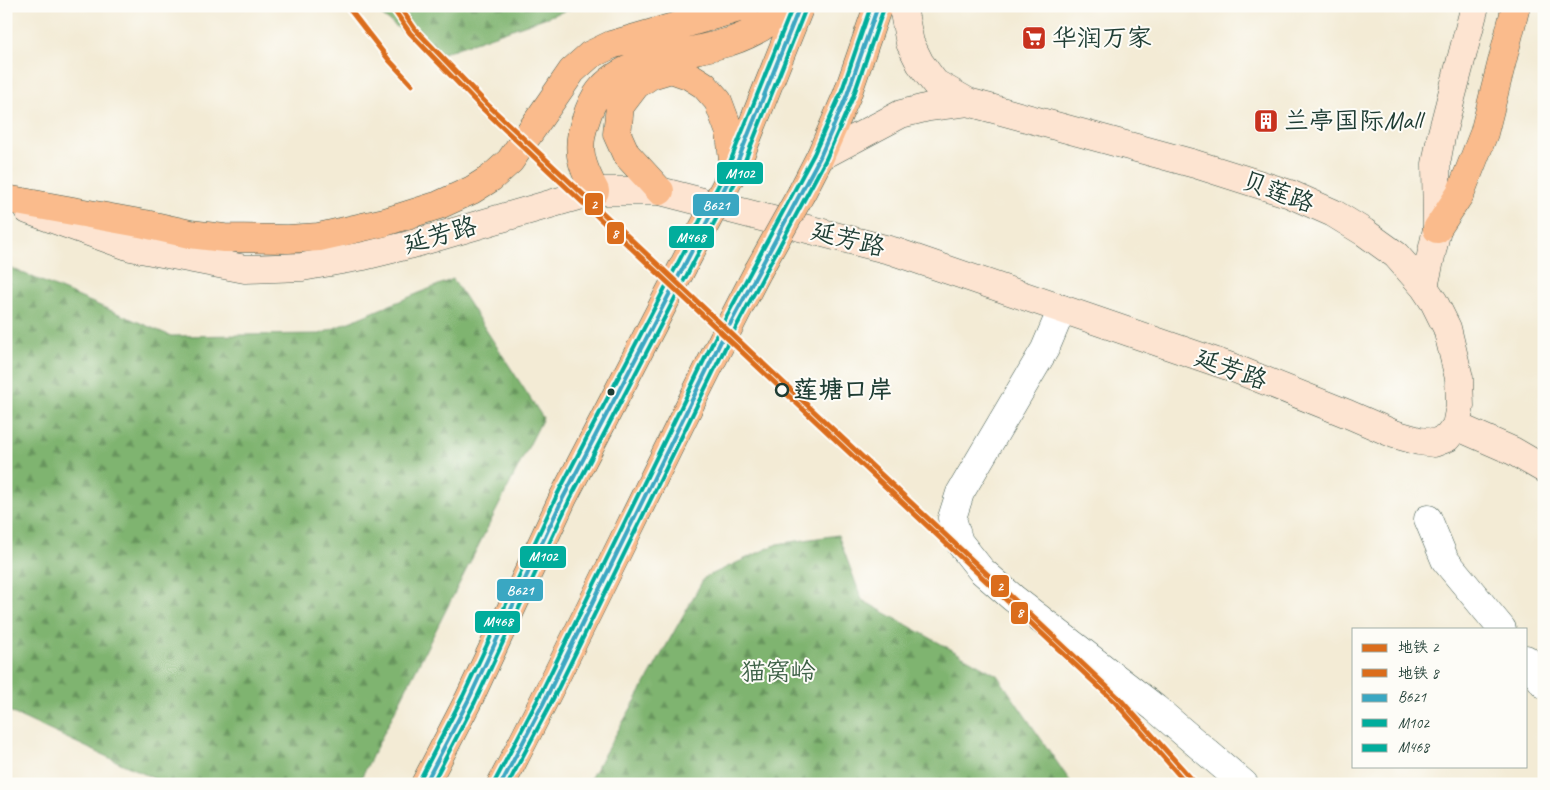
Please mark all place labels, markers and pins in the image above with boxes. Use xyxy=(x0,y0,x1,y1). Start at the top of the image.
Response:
place label: 华润万家 xyxy=(1052,22,1152,54)
supermarket icon: 华润万家 xyxy=(1021,25,1047,51)
place label: 兰亭国际Mall xyxy=(1284,105,1426,137)
building icon: 兰亭国际Mall xyxy=(1253,108,1279,134)
place label: 莲塘口岸 xyxy=(793,374,893,406)
marker: 莲塘口岸 xyxy=(775,383,789,397)
unlabelled marker xyxy=(606,387,616,397)

